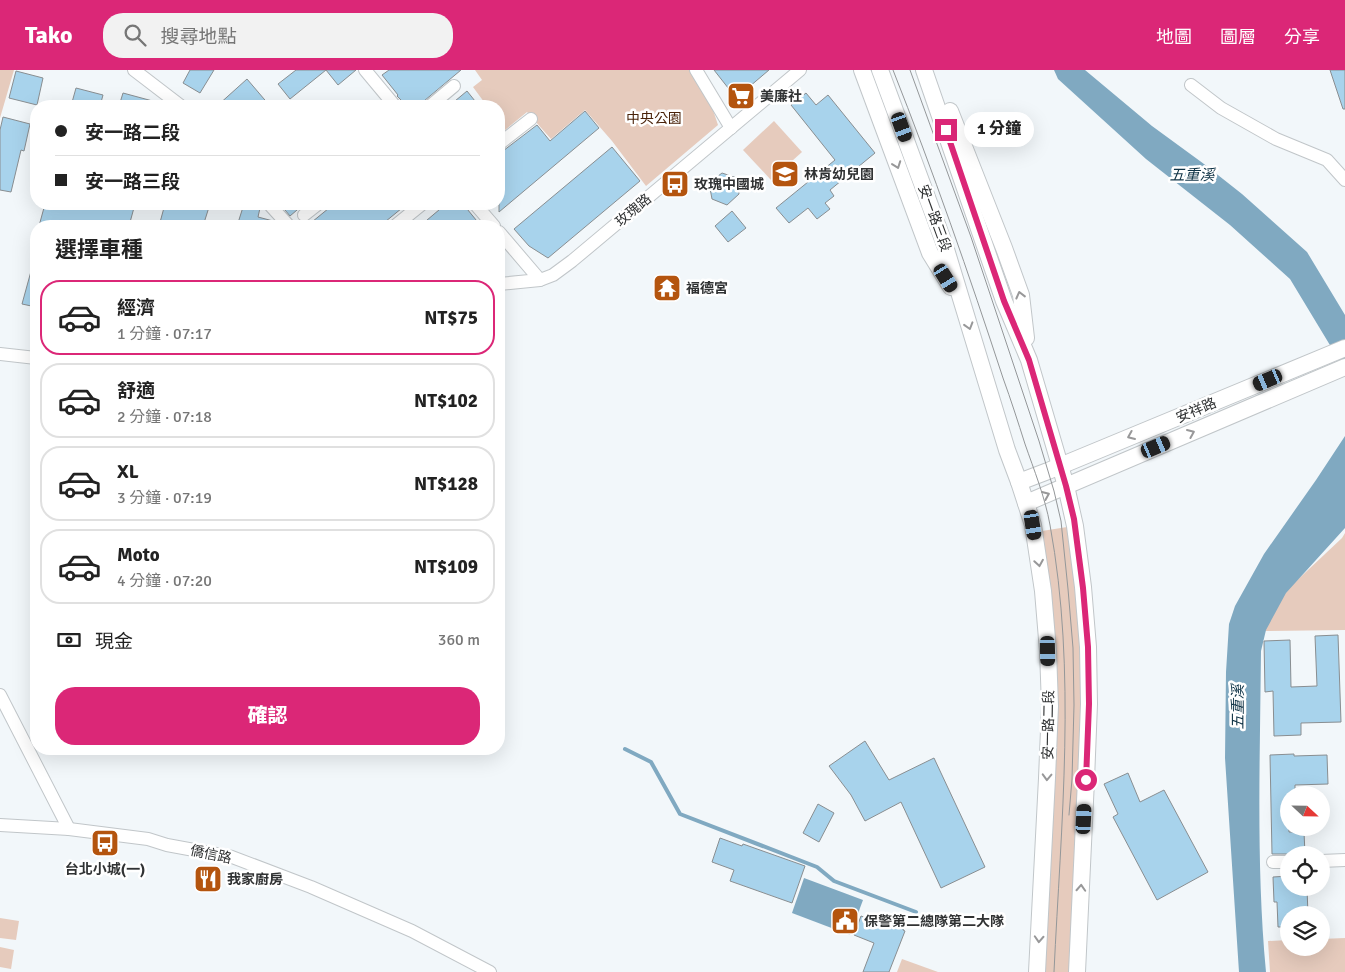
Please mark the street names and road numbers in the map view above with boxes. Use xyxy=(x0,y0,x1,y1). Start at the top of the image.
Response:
street label: 安一路三段 xyxy=(915,182,954,254)
street label: 玫瑰路 xyxy=(612,190,655,230)
street label: 安祥路 xyxy=(1174,394,1219,426)
street label: 安一路二段 xyxy=(1039,690,1058,760)
street label: 僑信路 xyxy=(189,842,233,867)

